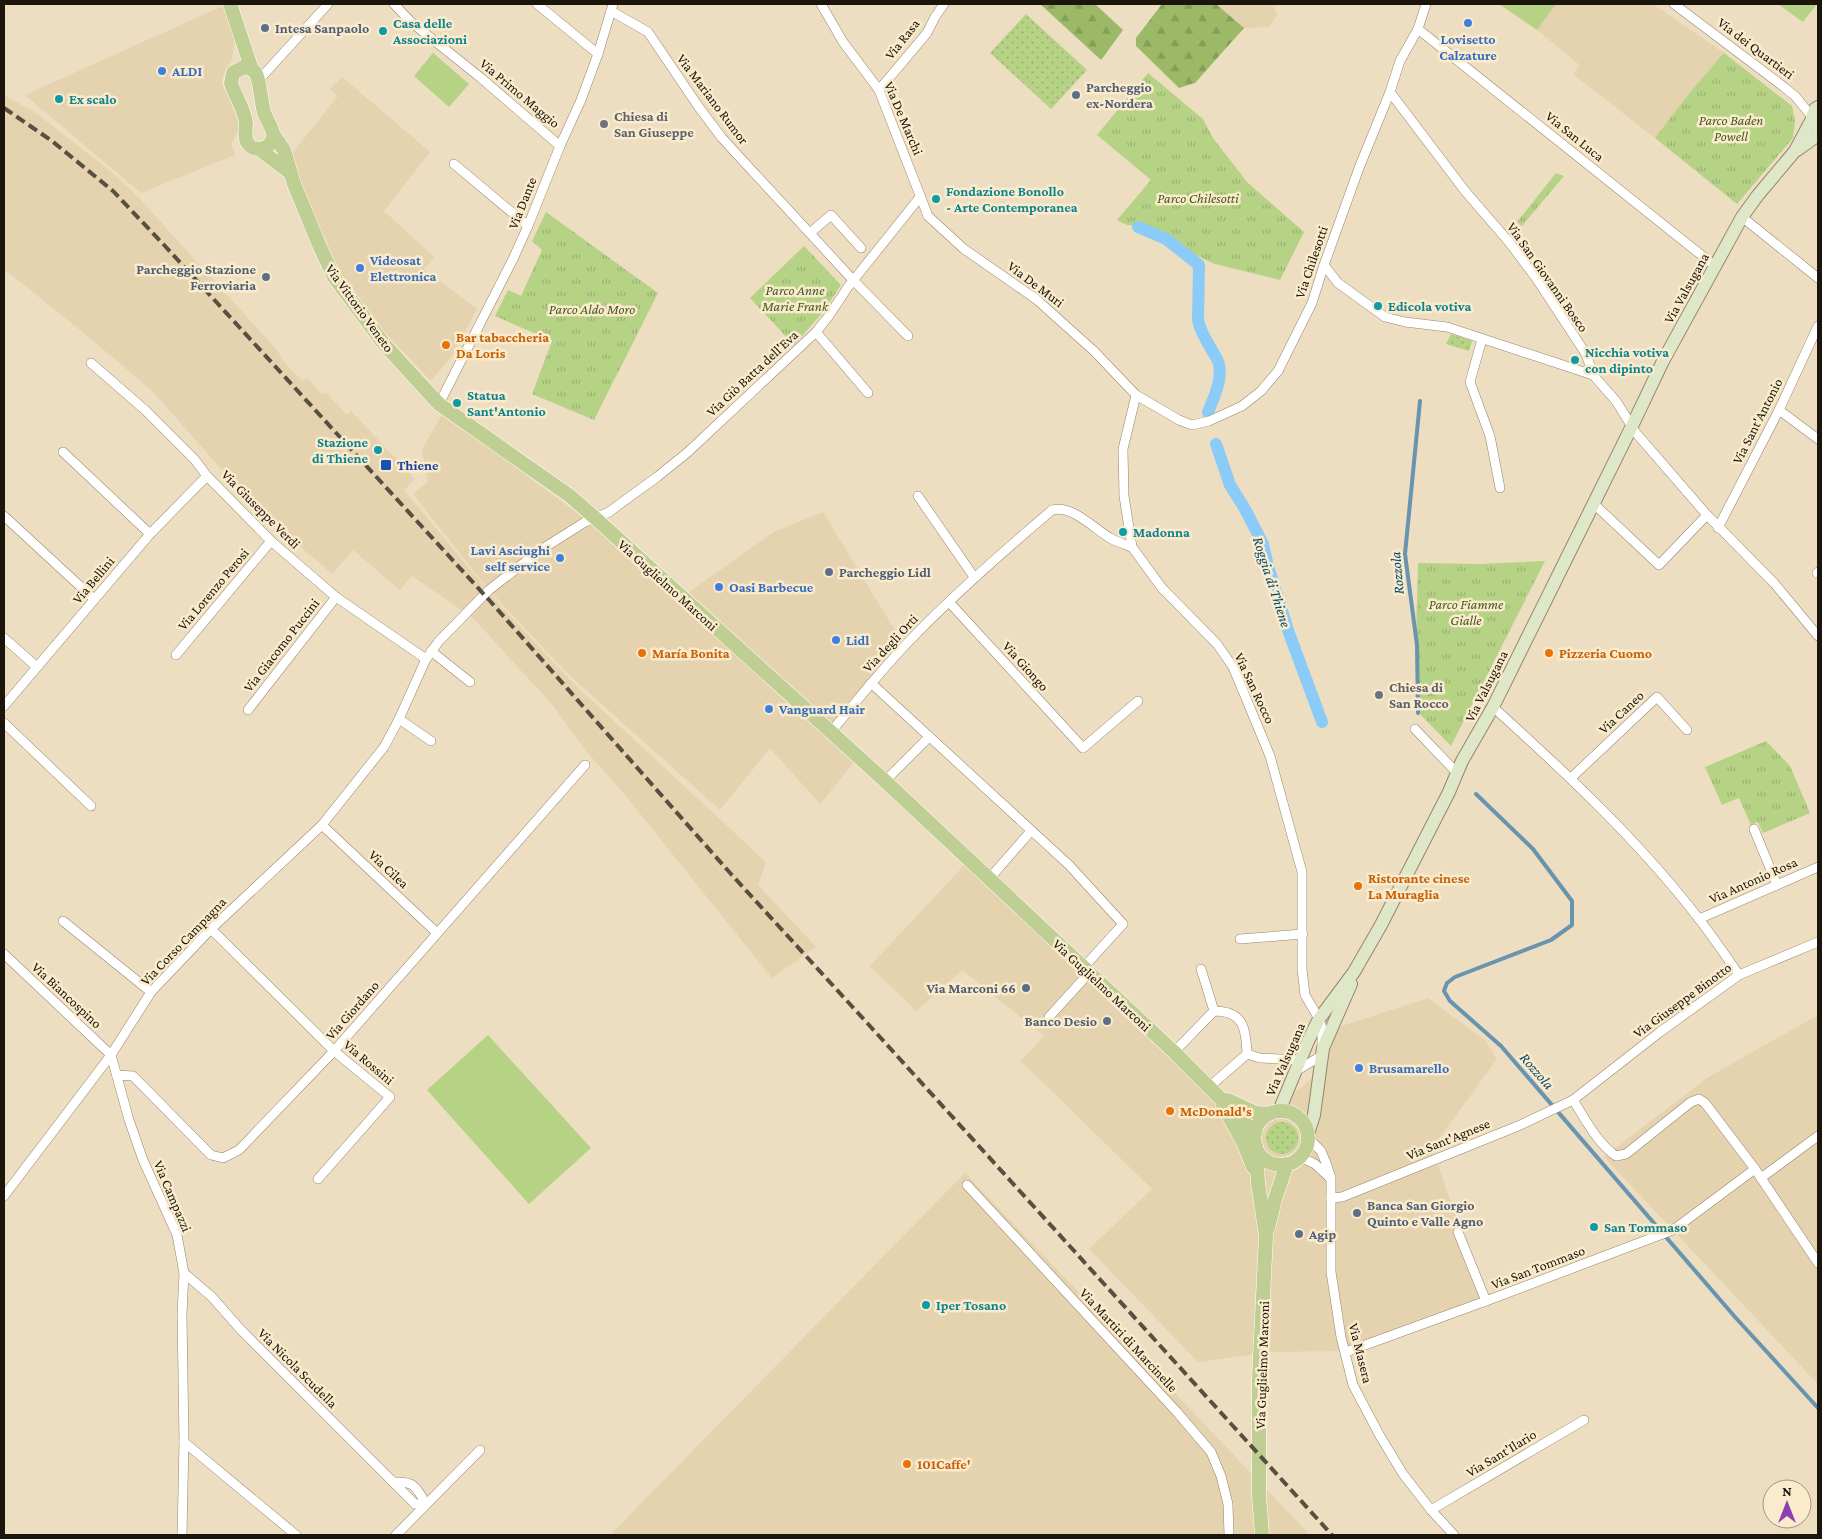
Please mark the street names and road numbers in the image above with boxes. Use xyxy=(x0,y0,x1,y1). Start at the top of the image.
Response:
street label: Via dei Quartieri xyxy=(1715,14,1798,82)
street label: Via Rasa xyxy=(881,15,923,62)
street label: Via Mariano Rumor xyxy=(674,51,752,147)
street label: Via Primo Maggio xyxy=(477,55,563,131)
street label: Via De Marchi xyxy=(881,79,927,157)
street label: Via San Luca xyxy=(1543,108,1608,165)
street label: Via Dante xyxy=(504,175,540,231)
street label: Via San Giovanni Bosco xyxy=(1504,219,1592,335)
street label: Via Chilesotti xyxy=(1291,224,1331,300)
street label: Via Valsugana xyxy=(1660,249,1712,326)
street label: Via De Muri xyxy=(1005,258,1068,311)
street label: Via Vittorio Veneto xyxy=(323,261,397,355)
street label: Via Giò Batta dell'Eva xyxy=(703,326,801,420)
street label: Via Sant'Antonio xyxy=(1729,375,1785,466)
street label: Via Giuseppe Verdi xyxy=(218,466,304,552)
street label: Via Guglielmo Marconi xyxy=(615,536,721,634)
street label: Via Lorenzo Perosi xyxy=(174,545,252,633)
street label: Via Bellini xyxy=(69,553,118,607)
street label: Via Giacomo Puccini xyxy=(240,595,323,695)
street label: Via degli Orti xyxy=(859,610,921,675)
street label: Via Giongo xyxy=(1000,638,1052,694)
street label: Via Valsugana xyxy=(1461,647,1511,724)
street label: Via San Rocco xyxy=(1232,650,1278,726)
street label: Via Caneo xyxy=(1595,687,1647,737)
street label: Via Cilea xyxy=(366,847,413,892)
street label: Via Antonio Rosa xyxy=(1706,853,1800,907)
street label: Via Corso Campagna xyxy=(137,893,229,988)
street label: Via Guglielmo Marconi xyxy=(1050,935,1155,1035)
street label: Via Biancospino xyxy=(29,959,105,1031)
street label: Via Giuseppe Binotto xyxy=(1630,959,1734,1041)
street label: Via Giordano xyxy=(322,977,382,1043)
street label: Via Valsugana xyxy=(1262,1020,1308,1098)
street label: Via Rossini xyxy=(341,1036,398,1088)
street label: Via Sant'Agnese xyxy=(1404,1115,1492,1163)
street label: Via Campazzi xyxy=(151,1158,195,1234)
street label: Via San Tommaso xyxy=(1489,1242,1587,1292)
street label: Via Martiri di Marcinelle xyxy=(1077,1285,1181,1395)
street label: Via Guglielmo Marconi xyxy=(1252,1300,1272,1429)
street label: Via Masera xyxy=(1346,1321,1376,1385)
street label: Via Nicola Scudella xyxy=(255,1325,342,1412)
street label: Via Sant'Ilario xyxy=(1463,1426,1539,1480)

